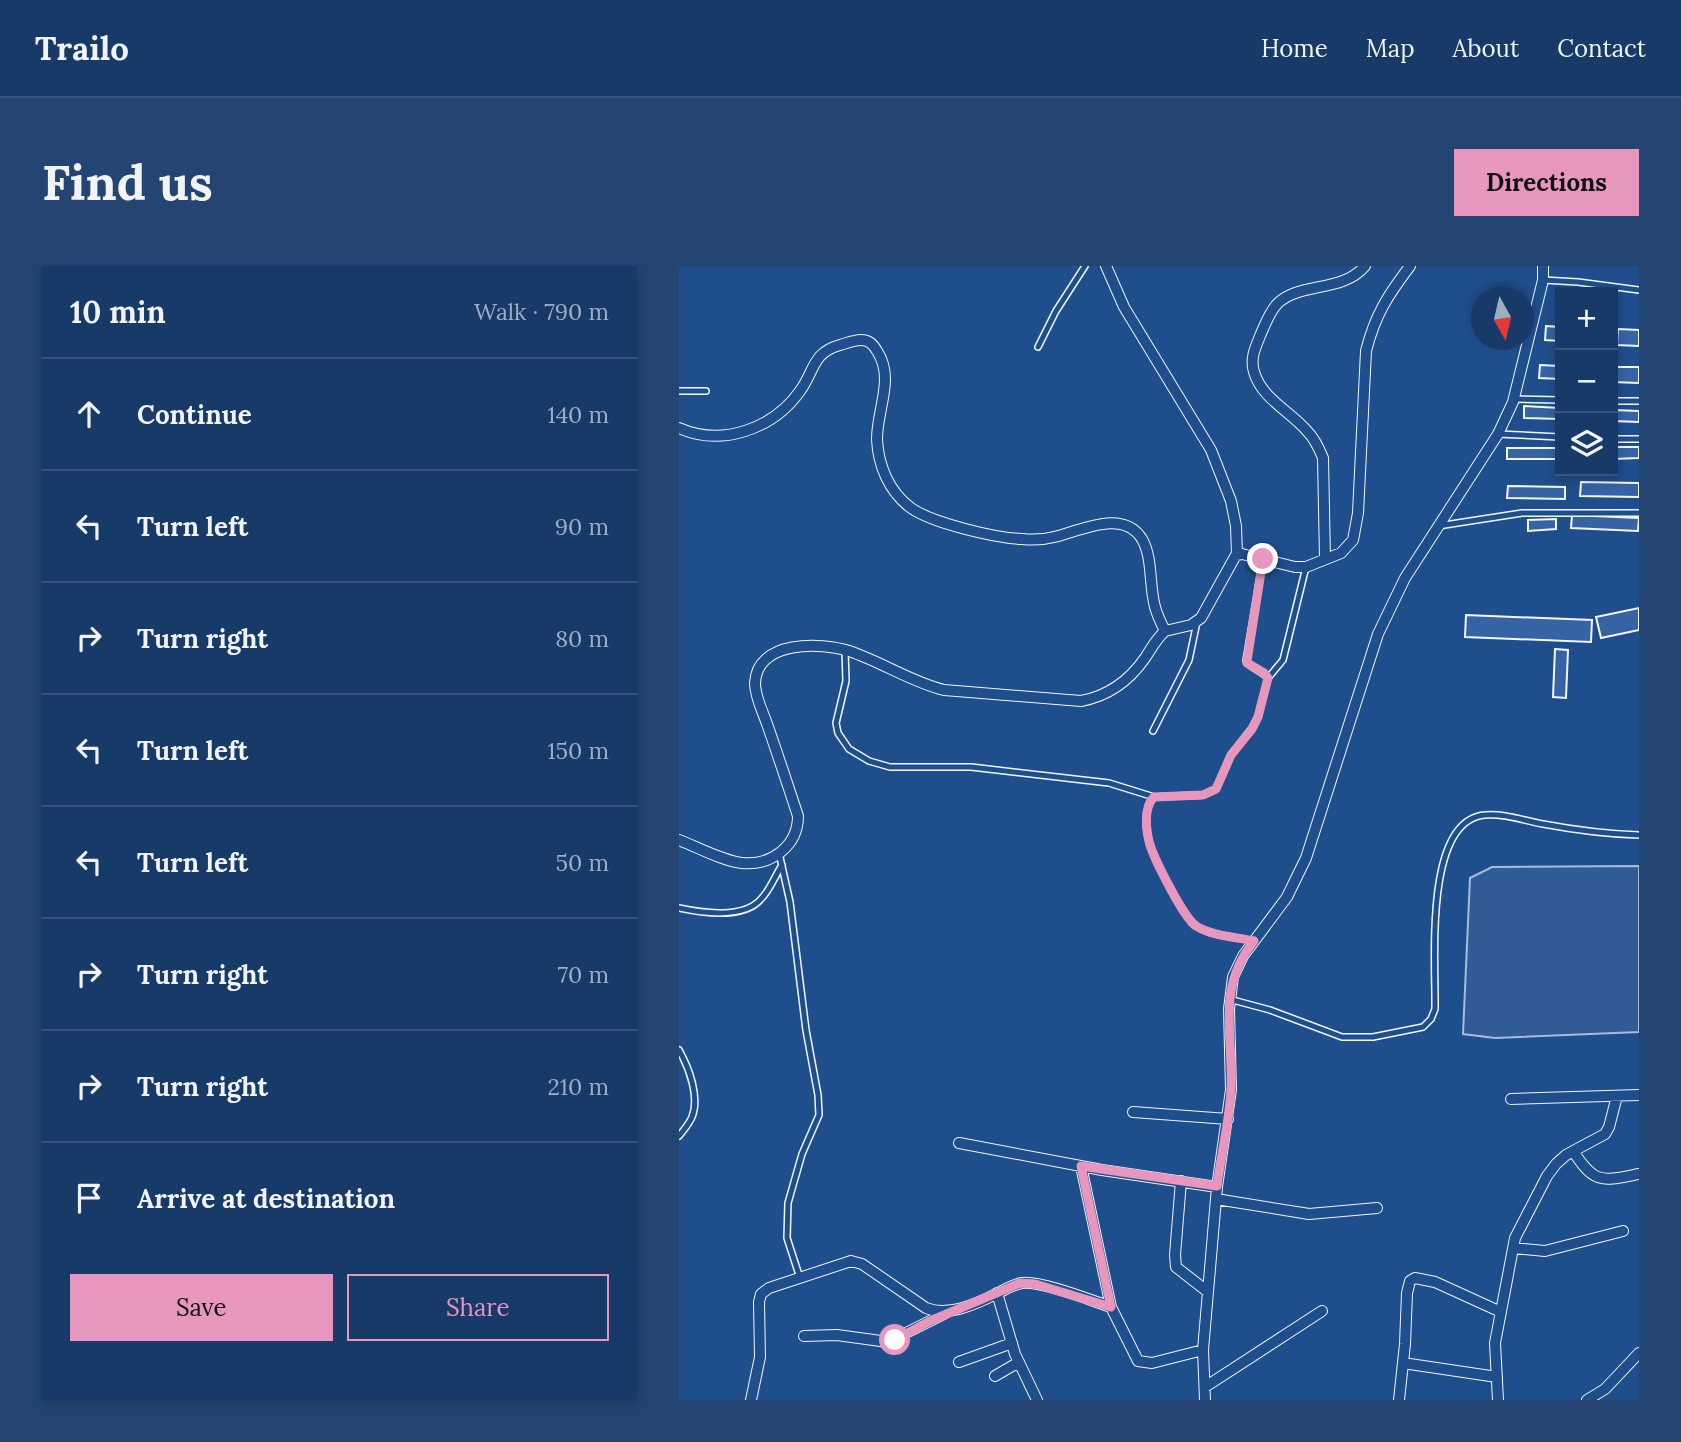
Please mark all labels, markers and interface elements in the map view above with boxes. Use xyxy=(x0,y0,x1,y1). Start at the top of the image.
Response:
text: Trailo xyxy=(35,27,129,69)
text: Home xyxy=(1261,33,1328,64)
text: Map xyxy=(1366,33,1415,64)
text: About xyxy=(1453,33,1519,64)
text: Contact xyxy=(1557,33,1646,64)
button: Directions xyxy=(1454,149,1639,216)
text: Find us xyxy=(42,151,213,213)
north arrow xyxy=(1471,287,1534,350)
map controls xyxy=(1555,287,1618,476)
button: + xyxy=(1555,287,1618,350)
text: 10 min xyxy=(70,293,166,331)
text: Walk · 790 m xyxy=(474,297,609,326)
button: − xyxy=(1555,350,1618,413)
icon: ahead xyxy=(70,395,108,433)
text: Continue xyxy=(137,398,252,431)
text: 140 m xyxy=(547,400,609,429)
button: layers xyxy=(1555,413,1618,476)
icon: left xyxy=(70,507,108,545)
text: Turn left xyxy=(137,510,248,543)
text: 90 m xyxy=(555,512,609,541)
route end xyxy=(1247,543,1278,574)
icon: right xyxy=(70,619,108,657)
text: Turn right xyxy=(137,622,268,655)
text: 80 m xyxy=(555,624,609,653)
icon: left xyxy=(70,731,108,769)
text: Turn left xyxy=(137,734,248,767)
text: 150 m xyxy=(547,736,609,765)
icon: left xyxy=(70,843,108,881)
text: Turn left xyxy=(137,846,248,879)
text: 50 m xyxy=(556,848,609,877)
icon: right xyxy=(70,955,108,993)
text: Turn right xyxy=(137,958,268,991)
text: 70 m xyxy=(558,960,609,989)
icon: right xyxy=(70,1067,108,1105)
text: Turn right xyxy=(137,1070,268,1103)
text: 210 m xyxy=(547,1072,609,1101)
icon: arrive xyxy=(70,1179,108,1217)
text: Arrive at destination xyxy=(137,1182,395,1215)
button: Save xyxy=(70,1274,333,1341)
button: Share xyxy=(347,1274,609,1341)
route start xyxy=(879,1324,910,1355)

